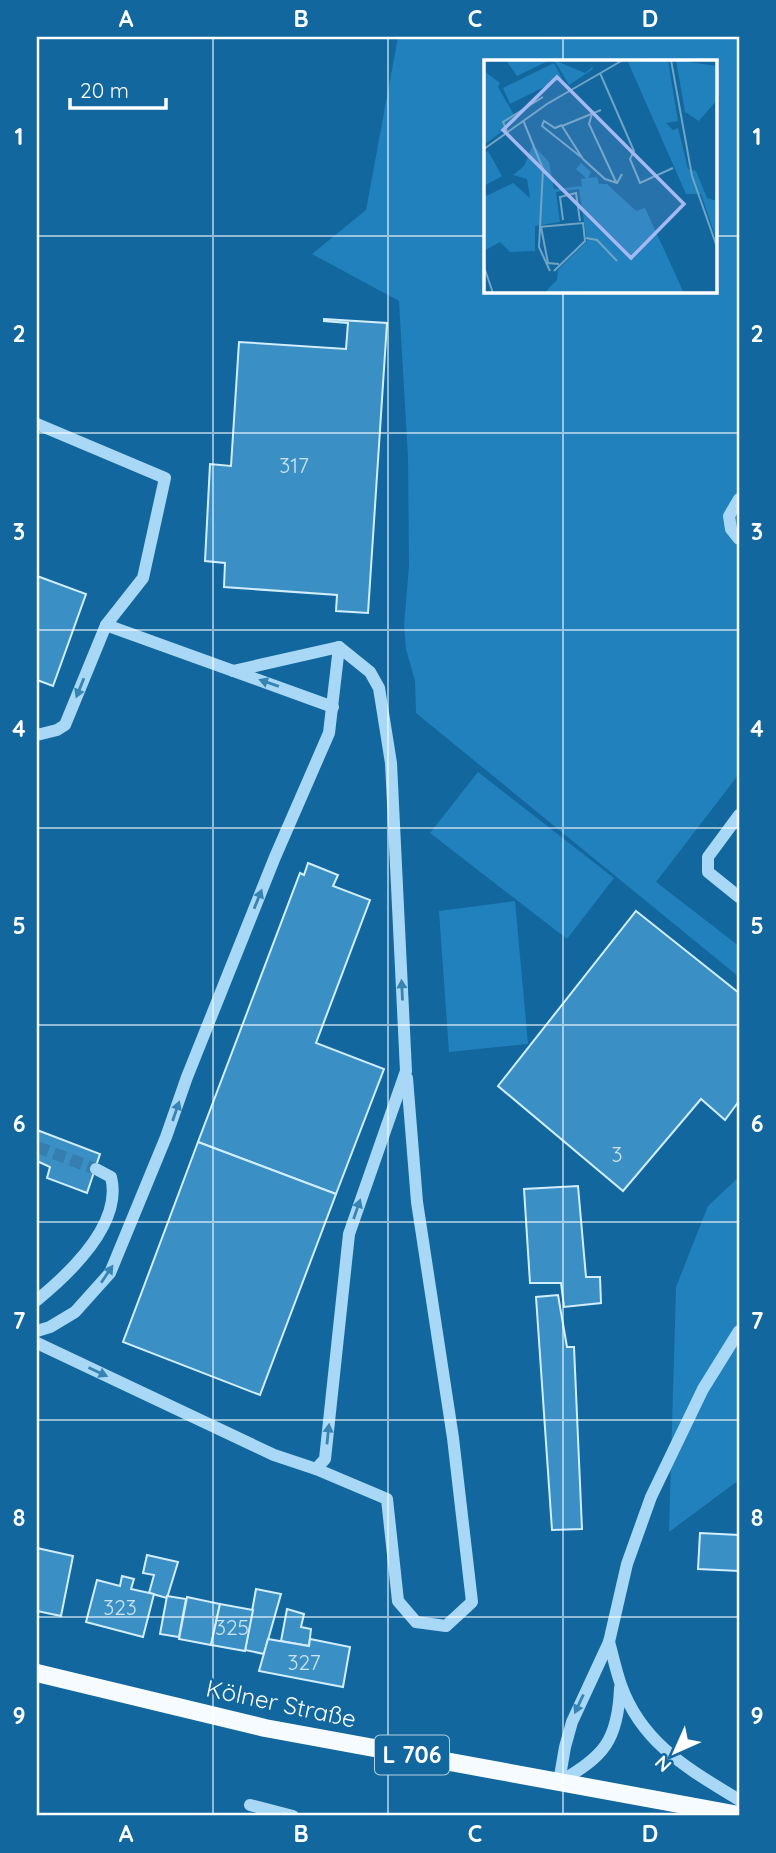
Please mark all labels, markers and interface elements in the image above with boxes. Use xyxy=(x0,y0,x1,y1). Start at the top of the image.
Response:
text: A xyxy=(119,4,134,33)
text: B xyxy=(293,4,309,33)
text: C xyxy=(468,4,482,33)
text: D xyxy=(642,4,658,33)
inset map xyxy=(484,60,716,292)
scale bar xyxy=(70,66,166,110)
text: 20 m xyxy=(80,77,129,103)
text: 1 xyxy=(15,122,23,151)
text: 1 xyxy=(753,122,761,151)
text: 2 xyxy=(12,319,26,348)
text: 2 xyxy=(750,319,764,348)
house number: 317 xyxy=(279,452,309,478)
text: 3 xyxy=(13,517,25,546)
text: 3 xyxy=(751,517,763,546)
one-way arrow xyxy=(259,677,280,688)
one-way arrow xyxy=(75,678,86,699)
text: 4 xyxy=(12,714,26,743)
text: 4 xyxy=(750,714,764,743)
one-way arrow xyxy=(253,888,264,909)
text: 5 xyxy=(12,911,26,940)
text: 5 xyxy=(750,911,764,940)
one-way arrow xyxy=(397,979,408,1001)
one-way arrow xyxy=(171,1100,182,1121)
text: 6 xyxy=(13,1109,25,1138)
text: 6 xyxy=(751,1109,763,1138)
house number: 3 xyxy=(611,1141,623,1167)
one-way arrow xyxy=(352,1199,363,1220)
one-way arrow xyxy=(100,1264,113,1284)
text: 7 xyxy=(13,1306,26,1335)
text: 7 xyxy=(751,1306,764,1335)
one-way arrow xyxy=(88,1366,108,1378)
one-way arrow xyxy=(322,1423,333,1445)
text: 8 xyxy=(13,1503,25,1532)
text: 8 xyxy=(751,1503,763,1532)
house number: 323 xyxy=(103,1594,137,1620)
house number: 325 xyxy=(215,1614,249,1640)
house number: 327 xyxy=(287,1649,321,1675)
street label: Kölner Straße xyxy=(203,1672,359,1734)
one-way arrow xyxy=(574,1693,585,1714)
text: 9 xyxy=(12,1701,26,1730)
text: 9 xyxy=(750,1701,764,1730)
north arrow xyxy=(640,1716,710,1786)
road number: L 706 xyxy=(375,1736,449,1774)
text: N xyxy=(650,1751,676,1777)
text: A xyxy=(119,1819,134,1848)
text: B xyxy=(293,1819,309,1848)
text: C xyxy=(468,1819,482,1848)
text: D xyxy=(642,1819,658,1848)

